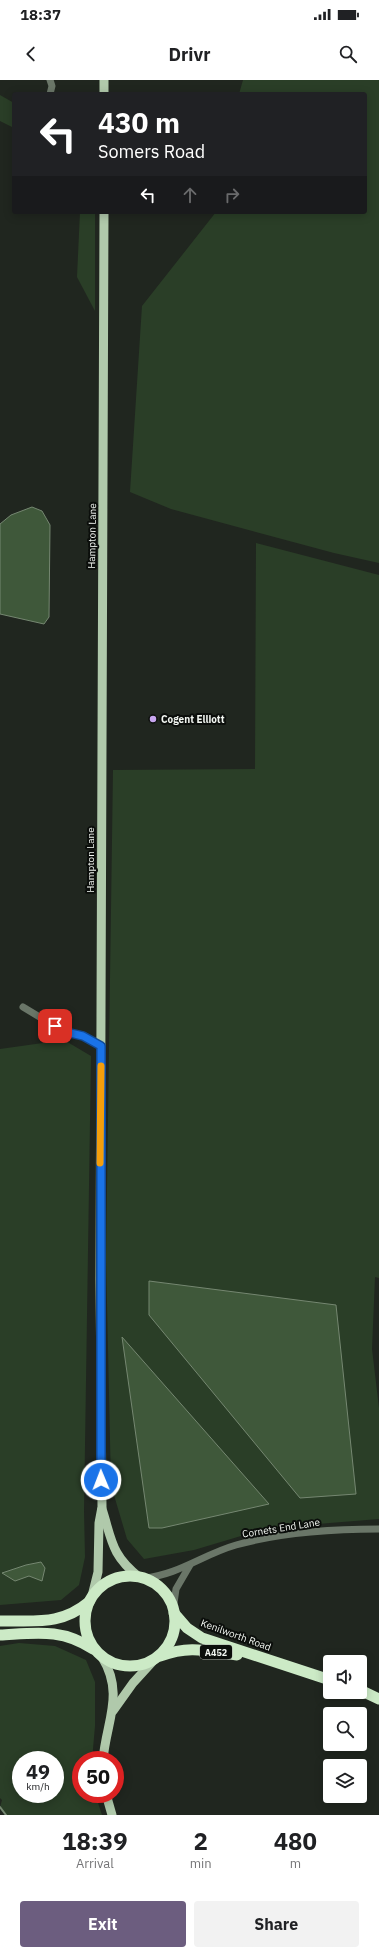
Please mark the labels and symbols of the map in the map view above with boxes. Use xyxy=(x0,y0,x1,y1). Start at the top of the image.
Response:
street label: Hampton Lane xyxy=(85,503,99,569)
place label: Cogent Elliott xyxy=(161,713,225,726)
marker: Cogent Elliott xyxy=(148,714,158,724)
street label: Hampton Lane xyxy=(84,827,97,893)
pin xyxy=(38,1009,72,1043)
position arrow xyxy=(80,1459,122,1501)
street label: Cornets End Lane xyxy=(241,1515,321,1541)
street label: Kenilworth Road xyxy=(199,1616,273,1654)
road number: A452 xyxy=(200,1645,232,1659)
speed limit sign: 50 xyxy=(72,1751,124,1803)

